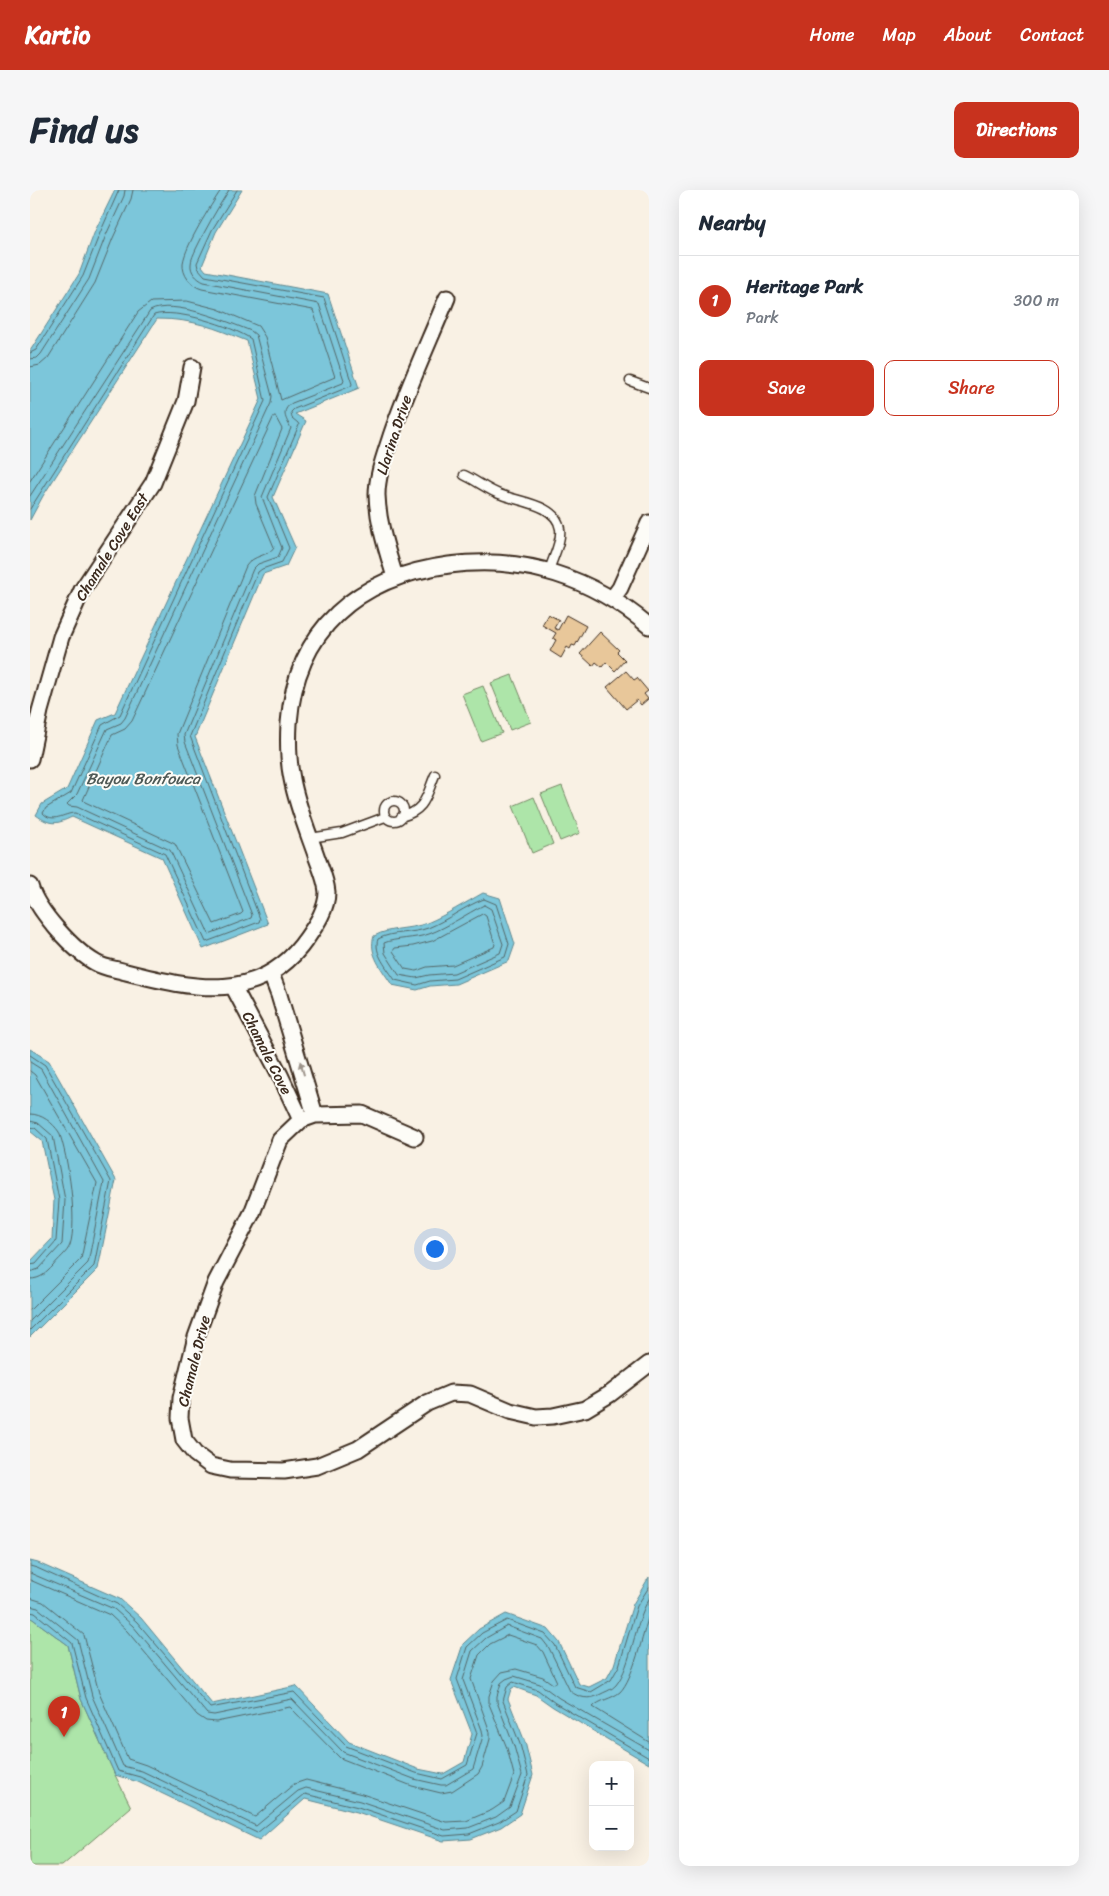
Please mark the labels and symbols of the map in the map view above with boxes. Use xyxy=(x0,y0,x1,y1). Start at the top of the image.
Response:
street label: Llarina Drive xyxy=(369,391,419,478)
street label: Chamale Cove East xyxy=(68,487,156,606)
water label: Bayou Bonfouca xyxy=(86,764,202,793)
street label: Chamale Cove xyxy=(235,1007,299,1100)
one-way arrow xyxy=(297,1061,305,1076)
your location xyxy=(422,1236,448,1262)
street label: Chamale Drive xyxy=(170,1312,218,1409)
pin: 1 xyxy=(48,1696,80,1737)

